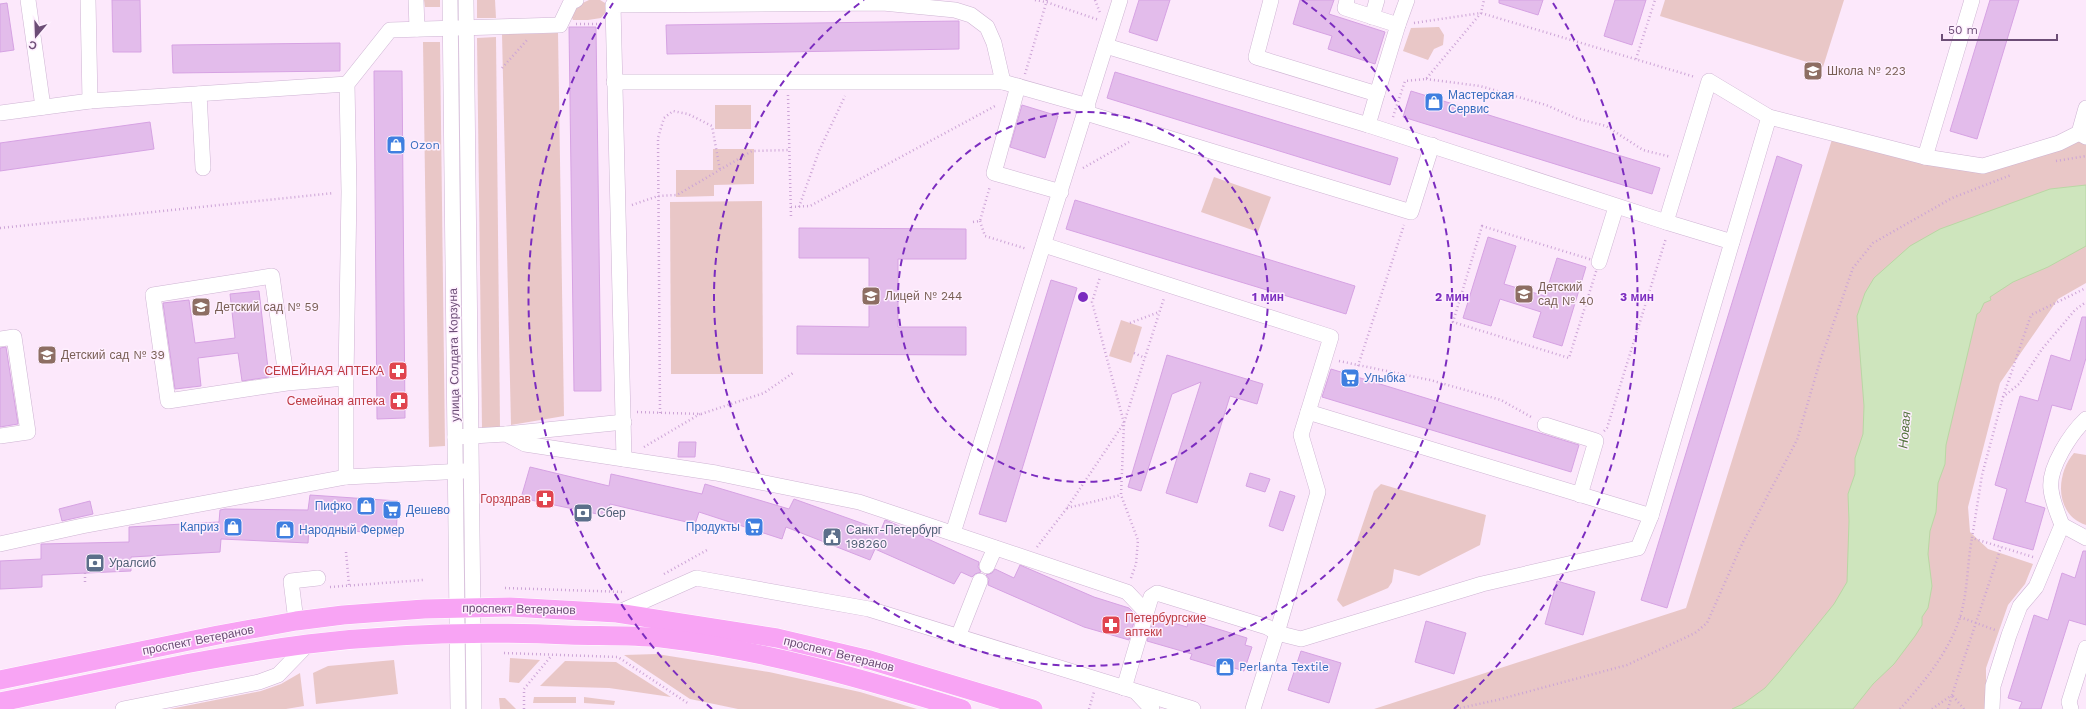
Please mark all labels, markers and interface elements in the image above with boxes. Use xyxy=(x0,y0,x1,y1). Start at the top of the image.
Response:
north arrow xyxy=(16,16,56,56)
scale bar xyxy=(1942,16,2057,42)
text: 50 m xyxy=(1948,23,1978,37)
text: С xyxy=(27,38,39,52)
school or university icon: Школа № 223 xyxy=(1802,60,1824,82)
place label: Школа № 223 xyxy=(1827,64,1906,78)
place label: Мастерская Сервис xyxy=(1448,88,1514,116)
shop icon: Мастерская Сервис xyxy=(1423,91,1445,113)
shop icon: Ozon xyxy=(385,134,407,156)
place label: Ozon xyxy=(410,138,440,152)
place label: Детский сад № 40 xyxy=(1538,280,1594,308)
school or university icon: Детский сад № 40 xyxy=(1513,283,1535,305)
school or university icon: Лицей № 244 xyxy=(860,285,882,307)
street label: улица Солдата Корзуна xyxy=(446,288,462,422)
place label: Лицей № 244 xyxy=(885,289,962,303)
centre of rings xyxy=(1076,290,1090,304)
text: 1 мин xyxy=(1252,290,1284,304)
text: 2 мин xyxy=(1435,290,1469,304)
text: 3 мин xyxy=(1620,290,1654,304)
school or university icon: Детский сад № 59 xyxy=(190,296,212,318)
place label: Детский сад № 59 xyxy=(215,300,319,314)
school or university icon: Детский сад № 39 xyxy=(36,344,58,366)
place label: Детский сад № 39 xyxy=(61,348,165,362)
pharmacy icon: СЕМЕЙНАЯ АПТЕКА xyxy=(387,360,409,382)
place label: СЕМЕЙНАЯ АПТЕКА xyxy=(264,363,384,378)
supermarket icon: Улыбка xyxy=(1339,367,1361,389)
place label: Улыбка xyxy=(1364,371,1406,385)
pharmacy icon: Семейная аптека xyxy=(388,390,410,412)
place label: Семейная аптека xyxy=(287,394,385,408)
water label: Новая xyxy=(1895,411,1914,449)
pharmacy icon: Горздрав xyxy=(534,488,556,510)
place label: Горздрав xyxy=(480,492,531,506)
shop icon: Пифко xyxy=(355,495,377,517)
place label: Пифко xyxy=(315,499,352,513)
supermarket icon: Дешево xyxy=(381,499,403,521)
bank icon: Сбер xyxy=(572,502,594,524)
place label: Дешево xyxy=(406,503,450,517)
place label: Сбер xyxy=(597,506,626,520)
shop icon: Каприз xyxy=(222,516,244,538)
supermarket icon: Продукты xyxy=(743,516,765,538)
shop icon: Народный Фермер xyxy=(274,519,296,541)
place label: Каприз xyxy=(180,520,219,534)
place label: Продукты xyxy=(686,520,740,534)
place label: Народный Фермер xyxy=(299,523,405,537)
place label: Санкт-Петербург 198260 xyxy=(846,523,943,551)
public building icon: Санкт-Петербург 198260 xyxy=(821,526,843,548)
bank icon: Уралсиб xyxy=(84,552,106,574)
place label: Уралсиб xyxy=(109,556,156,570)
street label: проспект Ветеранов xyxy=(462,601,576,617)
place label: Петербургские аптеки xyxy=(1125,611,1207,639)
pharmacy icon: Петербургские аптеки xyxy=(1100,614,1122,636)
street label: проспект Ветеранов xyxy=(141,622,255,658)
street label: проспект Ветеранов xyxy=(782,633,896,675)
shop icon: Perlanta Textile xyxy=(1214,656,1236,678)
place label: Perlanta Textile xyxy=(1239,660,1329,674)

